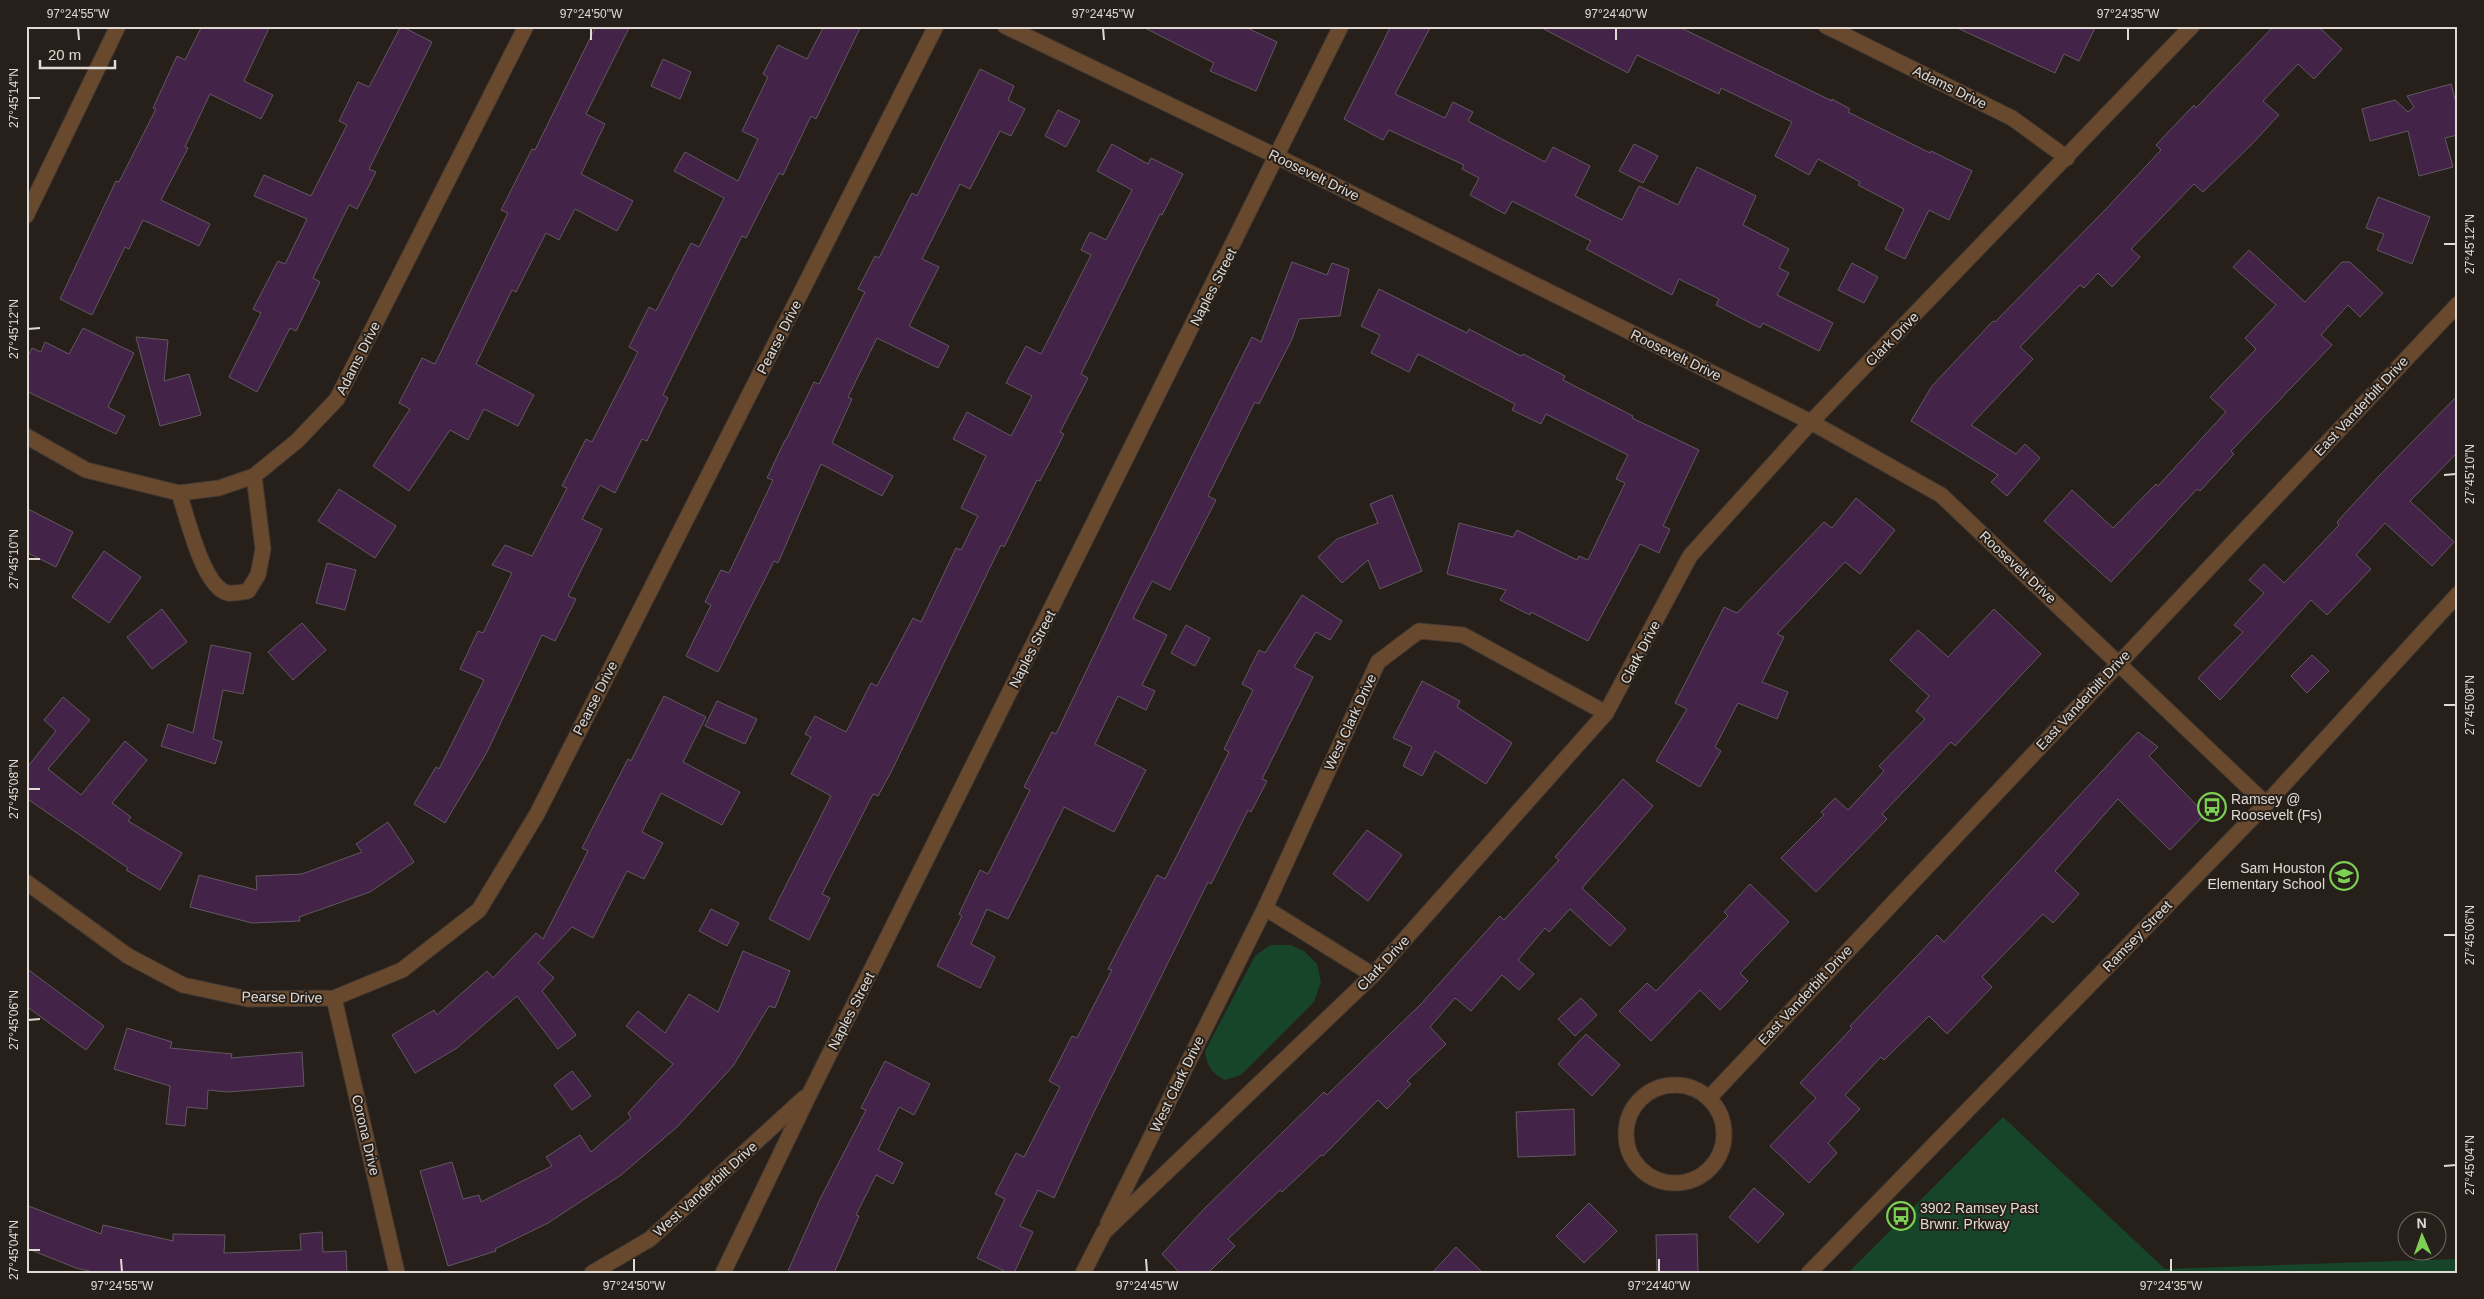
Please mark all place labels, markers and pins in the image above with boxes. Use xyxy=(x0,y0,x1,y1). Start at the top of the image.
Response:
place label: Ramsey @ Roosevelt (Fs) xyxy=(2231,791,2322,823)
bus stop icon: Ramsey @ Roosevelt (Fs) xyxy=(2197,792,2227,822)
place label: Sam Houston Elementary School xyxy=(2207,860,2325,892)
school or university icon: Sam Houston Elementary School xyxy=(2329,861,2359,891)
place label: 3902 Ramsey Past Brwnr. Prkway xyxy=(1920,1200,2038,1232)
bus stop icon: 3902 Ramsey Past Brwnr. Prkway xyxy=(1886,1201,1916,1231)

